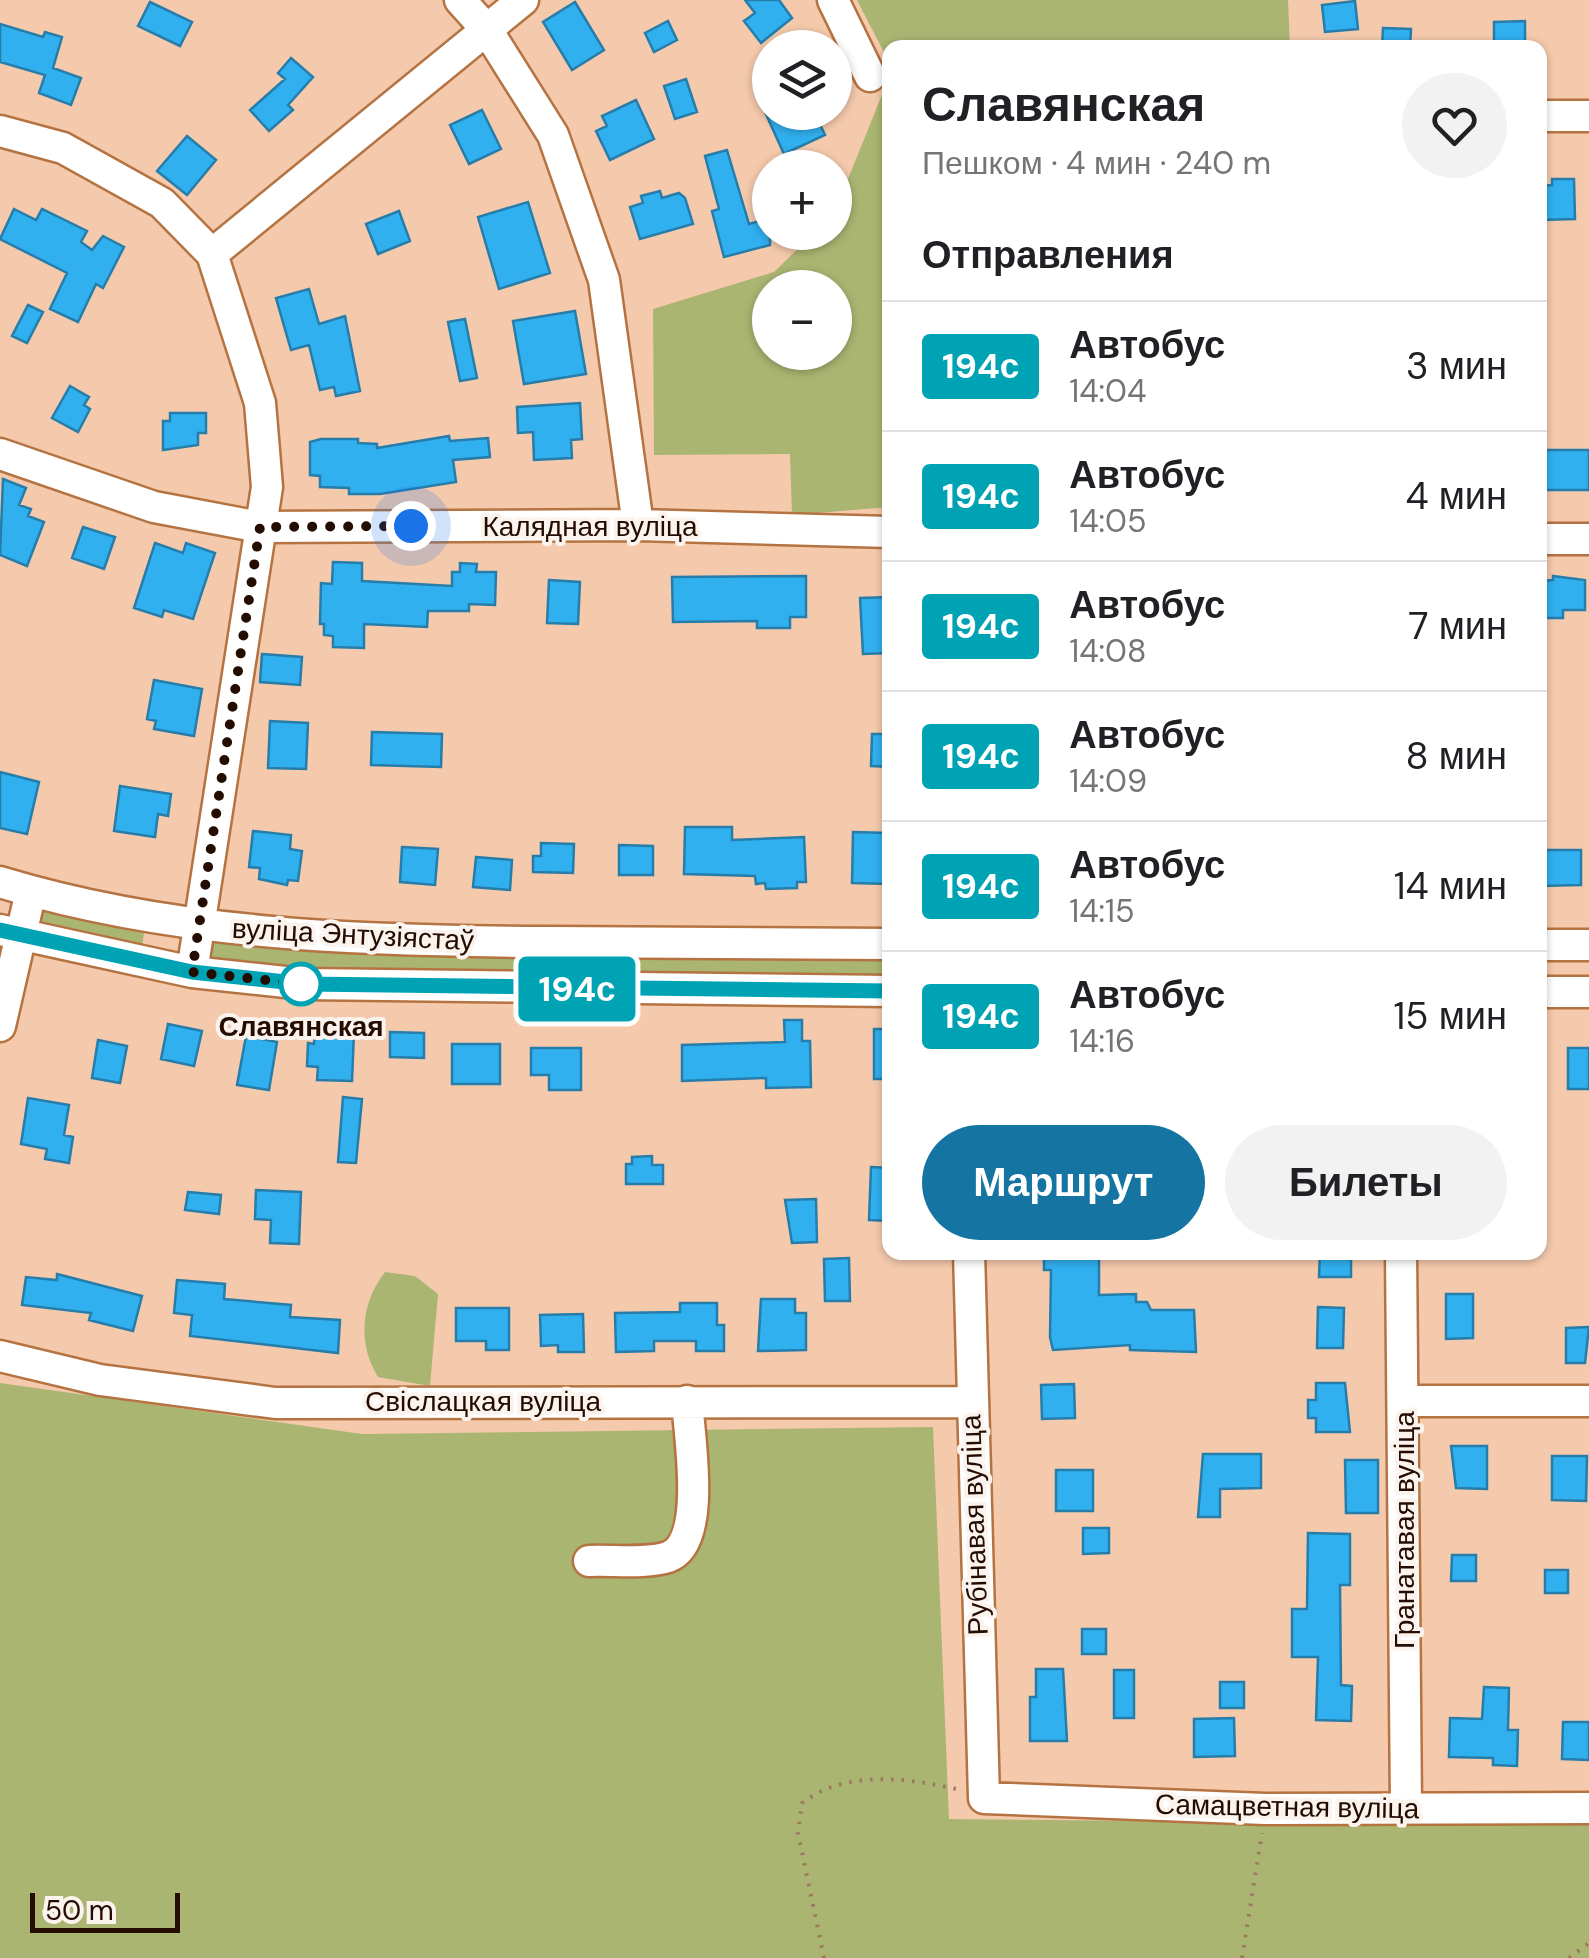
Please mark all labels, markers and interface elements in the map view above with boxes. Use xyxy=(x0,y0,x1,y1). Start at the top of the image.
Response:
map controls xyxy=(752,30,852,370)
button: layers xyxy=(752,30,852,130)
text: Славянская xyxy=(922,73,1205,136)
button: heart xyxy=(1402,73,1507,178)
text: Пешком · 4 мин · 240 m xyxy=(922,142,1271,184)
button: + xyxy=(752,150,852,250)
text: Отправления xyxy=(922,230,1174,280)
button: − xyxy=(752,270,852,370)
text: Автобус xyxy=(1069,320,1225,370)
text: 3 мин xyxy=(1406,341,1507,391)
text: 194с xyxy=(942,343,1019,389)
text: 14:04 xyxy=(1069,370,1146,412)
text: Автобус xyxy=(1069,450,1225,500)
text: 4 мин xyxy=(1405,471,1507,521)
text: 194с xyxy=(942,473,1019,519)
text: 14:05 xyxy=(1069,500,1146,542)
your location xyxy=(386,501,436,551)
street label: Калядная вуліца xyxy=(482,508,698,545)
text: Автобус xyxy=(1069,580,1225,630)
text: 7 мин xyxy=(1408,601,1507,651)
text: 194с xyxy=(942,603,1019,649)
text: 14:08 xyxy=(1069,630,1146,672)
text: Автобус xyxy=(1069,710,1225,760)
text: 8 мин xyxy=(1405,731,1507,781)
text: 194с xyxy=(942,733,1019,779)
text: 14:09 xyxy=(1069,760,1147,802)
text: Автобус xyxy=(1069,840,1225,890)
text: 14 мин xyxy=(1394,861,1507,911)
text: 194с xyxy=(942,863,1019,909)
text: 14:15 xyxy=(1069,890,1135,932)
street label: вуліца Энтузіястаў xyxy=(231,910,475,959)
line badge: 194с xyxy=(507,956,647,1022)
marker: Славянская xyxy=(280,963,322,1005)
text: 194с xyxy=(538,966,616,1012)
text: Автобус xyxy=(1069,970,1225,1020)
text: 15 мин xyxy=(1394,991,1507,1041)
text: 194с xyxy=(942,993,1019,1039)
place label: Славянская xyxy=(218,1008,384,1045)
text: 14:16 xyxy=(1069,1020,1135,1062)
button: Маршрут xyxy=(922,1125,1205,1240)
button: Билеты xyxy=(1225,1125,1507,1240)
street label: Свіслацкая вуліца xyxy=(365,1383,601,1420)
street label: Гранатавая вуліца xyxy=(1386,1411,1423,1649)
street label: Рубінавая вуліца xyxy=(952,1414,997,1636)
street label: Самацветная вуліца xyxy=(1154,1786,1420,1827)
scale bar xyxy=(30,1888,180,1932)
text: 50 m xyxy=(45,1892,114,1929)

